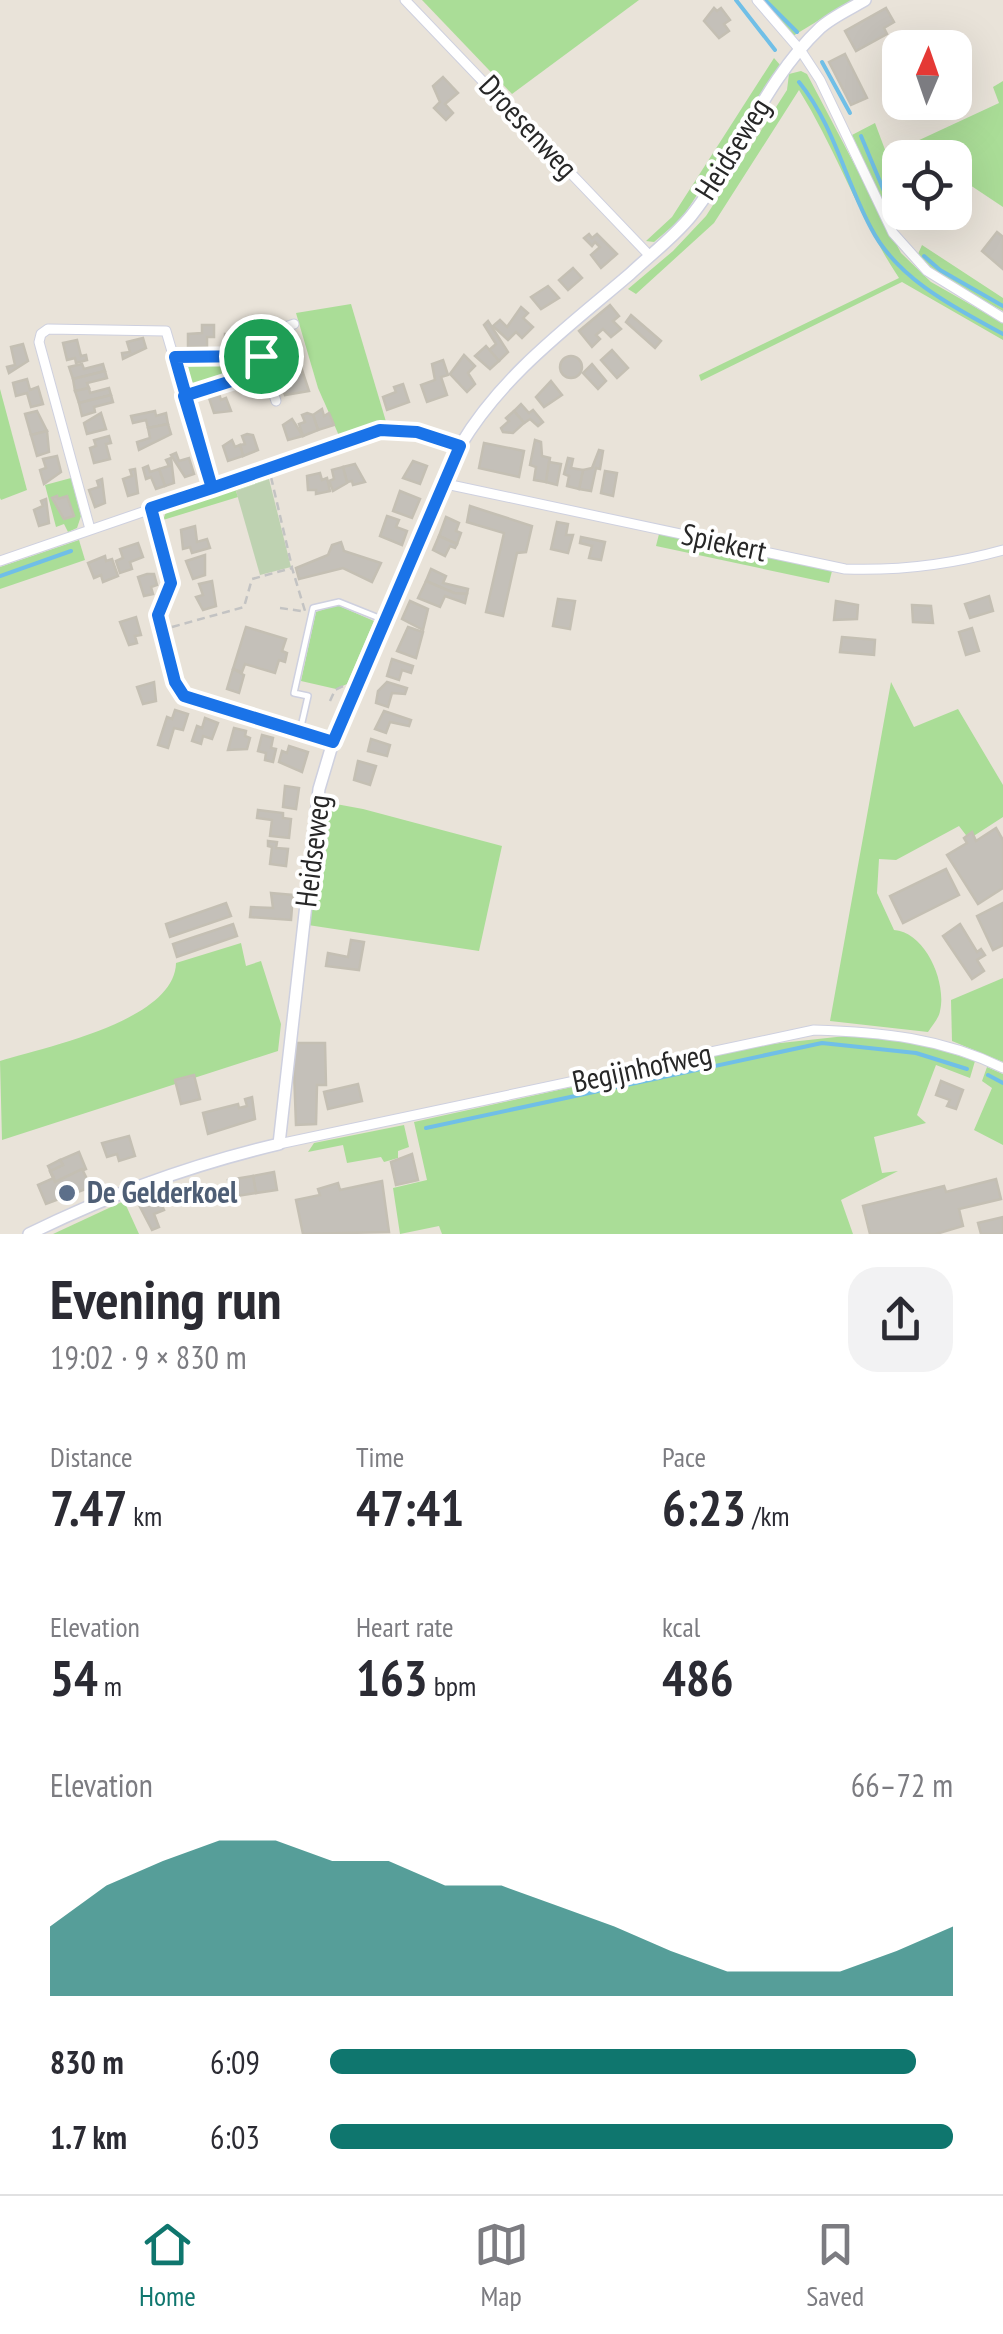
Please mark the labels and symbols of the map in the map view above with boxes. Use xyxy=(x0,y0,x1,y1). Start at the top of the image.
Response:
north arrow xyxy=(882,30,972,120)
street label: Droesenweg xyxy=(471,66,587,186)
street label: Heidseweg xyxy=(685,90,778,206)
pin xyxy=(219,314,304,399)
street label: Spiekert xyxy=(678,514,771,570)
street label: Heidseweg xyxy=(285,792,338,909)
street label: Begijnhofweg xyxy=(568,1033,715,1100)
place label: De Gelderkoel xyxy=(87,1172,238,1211)
marker: De Gelderkoel xyxy=(56,1182,78,1204)

